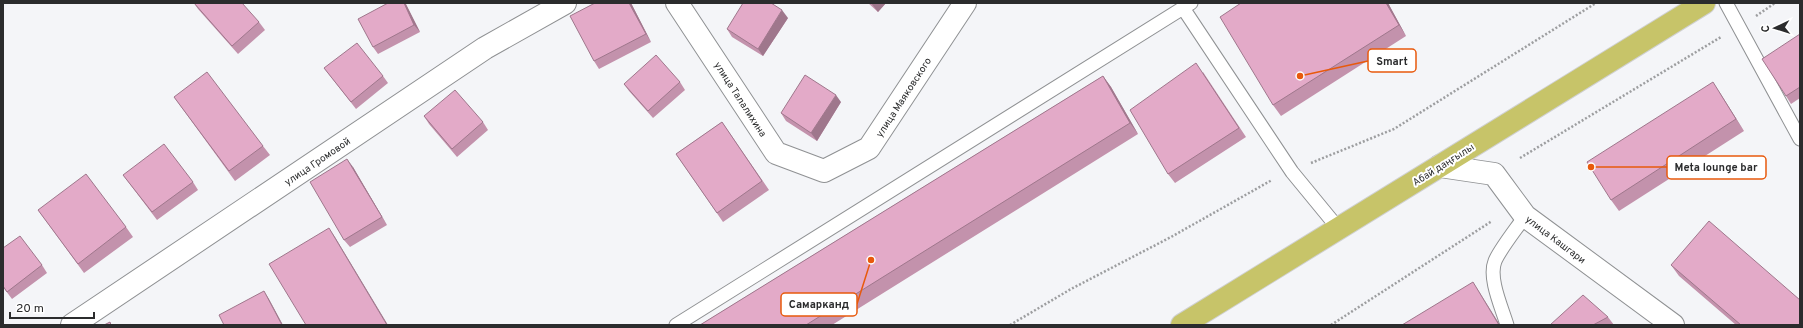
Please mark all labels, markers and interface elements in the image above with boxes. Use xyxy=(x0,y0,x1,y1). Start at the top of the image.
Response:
north arrow xyxy=(1755,8,1795,48)
text: С xyxy=(1759,25,1773,33)
callout: Smart xyxy=(1368,49,1416,72)
street label: улица Маяковского xyxy=(874,55,935,140)
text: Smart xyxy=(1376,55,1408,69)
street label: улица Талалихина xyxy=(711,60,769,140)
street label: улица Громовой xyxy=(282,135,353,189)
street label: Абай даңғылы xyxy=(1411,141,1477,189)
callout: Meta lounge bar xyxy=(1667,156,1766,179)
text: Meta lounge bar xyxy=(1675,161,1758,175)
street label: улица Кашгари xyxy=(1522,213,1588,267)
callout: Самарканд xyxy=(781,293,857,316)
scale bar xyxy=(10,294,94,320)
text: Самарканд xyxy=(789,298,849,312)
text: 20 m xyxy=(16,301,44,317)

